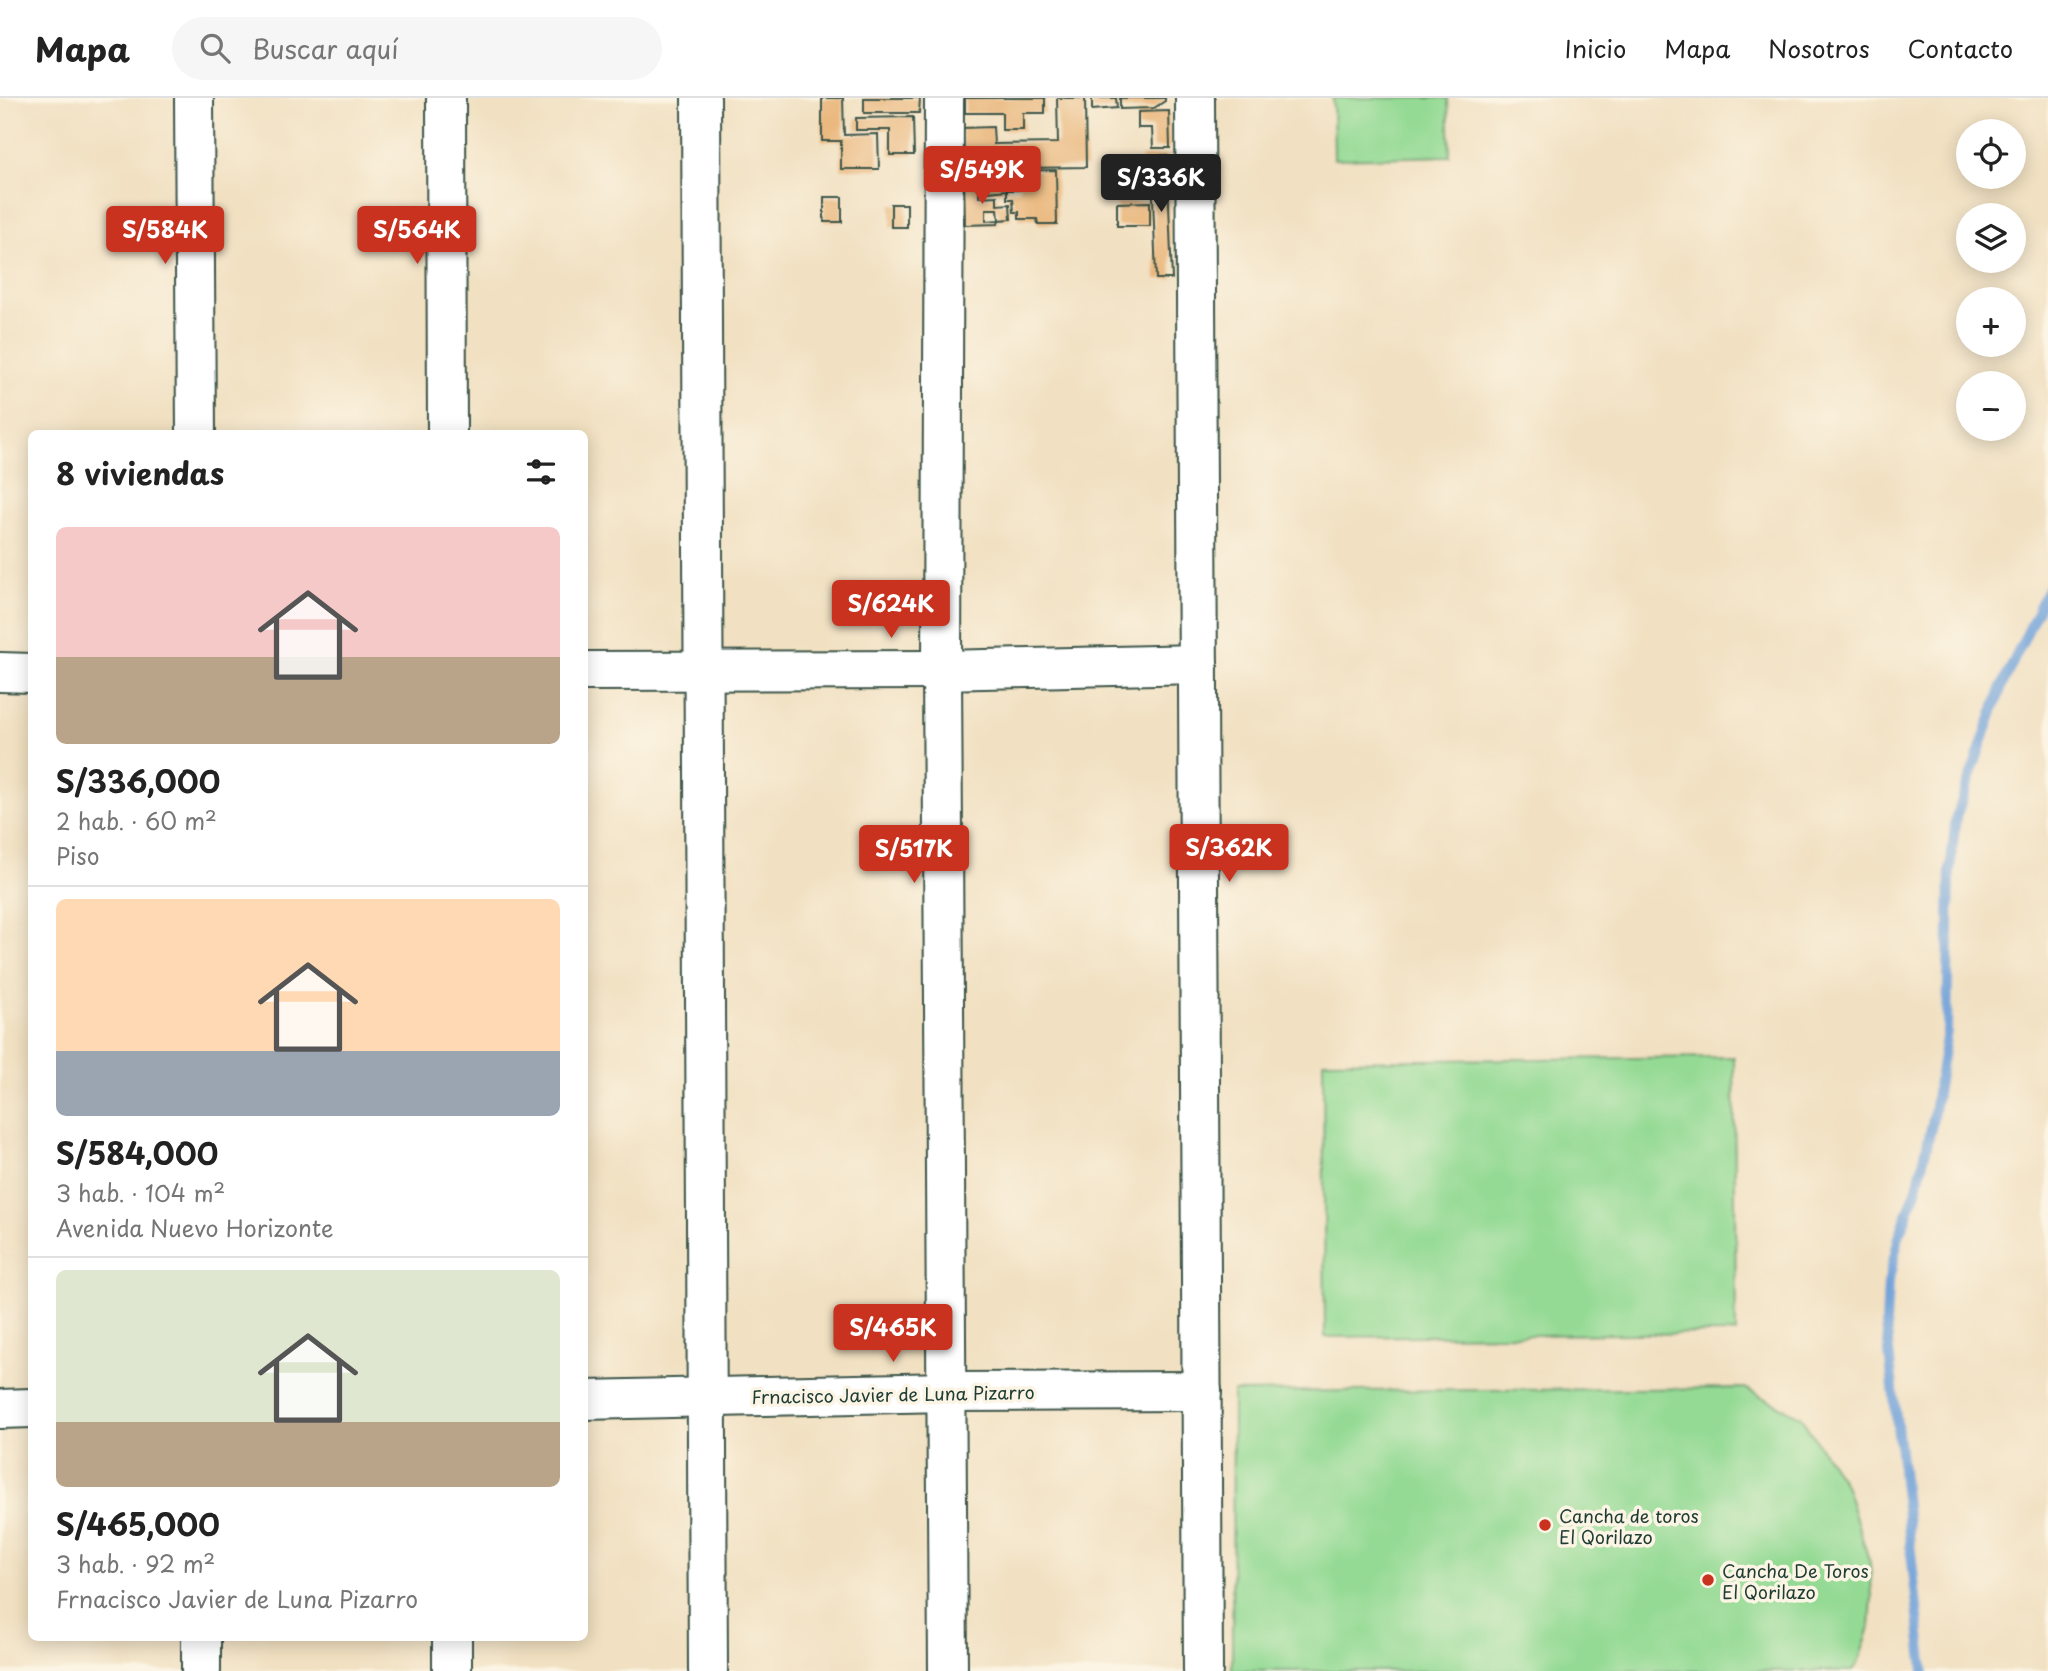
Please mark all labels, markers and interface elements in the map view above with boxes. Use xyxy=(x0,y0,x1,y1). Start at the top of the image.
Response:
search box xyxy=(172,17,662,80)
text: Mapa xyxy=(35,23,130,73)
icon: search xyxy=(196,29,234,67)
text: Buscar aquí xyxy=(252,29,398,68)
text: Inicio xyxy=(1565,30,1626,66)
text: Mapa xyxy=(1664,30,1730,66)
text: Nosotros xyxy=(1768,30,1870,66)
text: Contacto xyxy=(1908,30,2013,66)
map controls xyxy=(1956,119,2026,441)
button: locate xyxy=(1956,119,2026,189)
pin: S/549K xyxy=(925,146,1039,206)
text: S/549K xyxy=(940,151,1024,186)
pin: S/336K xyxy=(1104,155,1218,214)
text: S/336K xyxy=(1117,159,1205,194)
button: layers xyxy=(1956,203,2026,273)
pin: S/584K xyxy=(108,206,222,266)
pin: S/564K xyxy=(360,206,474,266)
text: S/584K xyxy=(122,211,208,246)
text: S/564K xyxy=(373,211,461,246)
button: + xyxy=(1956,287,2026,357)
button: − xyxy=(1956,371,2026,441)
text: 8 viviendas xyxy=(56,450,224,495)
icon: filters xyxy=(522,453,560,491)
icon: home xyxy=(245,572,371,698)
pin: S/624K xyxy=(834,580,948,640)
text: S/624K xyxy=(848,585,934,620)
text: S/336,000 xyxy=(56,758,220,803)
text: 2 hab. · 60 m² xyxy=(56,803,217,838)
pin: S/362K xyxy=(1172,824,1286,884)
pin: S/517K xyxy=(857,826,971,885)
text: S/362K xyxy=(1186,829,1272,864)
text: S/517K xyxy=(875,830,953,865)
text: Piso xyxy=(56,838,100,873)
icon: home xyxy=(245,944,371,1070)
text: S/584,000 xyxy=(56,1130,218,1175)
text: 3 hab. · 104 m² xyxy=(56,1175,225,1210)
text: Avenida Nuevo Horizonte xyxy=(56,1210,334,1245)
pin: S/465K xyxy=(836,1304,950,1364)
text: S/465K xyxy=(849,1309,937,1344)
icon: home xyxy=(245,1315,371,1441)
street label: Frnacisco Javier de Luna Pizarro xyxy=(751,1378,1035,1410)
text: S/465,000 xyxy=(56,1501,220,1546)
place label: Cancha de toros El Qorilazo xyxy=(1559,1502,1699,1550)
marker: Cancha de toros El Qorilazo xyxy=(1537,1517,1553,1533)
text: 3 hab. · 92 m² xyxy=(56,1546,215,1581)
place label: Cancha De Toros El Qorilazo xyxy=(1722,1557,1869,1605)
marker: Cancha De Toros El Qorilazo xyxy=(1700,1572,1716,1588)
text: Frnacisco Javier de Luna Pizarro xyxy=(56,1581,418,1616)

